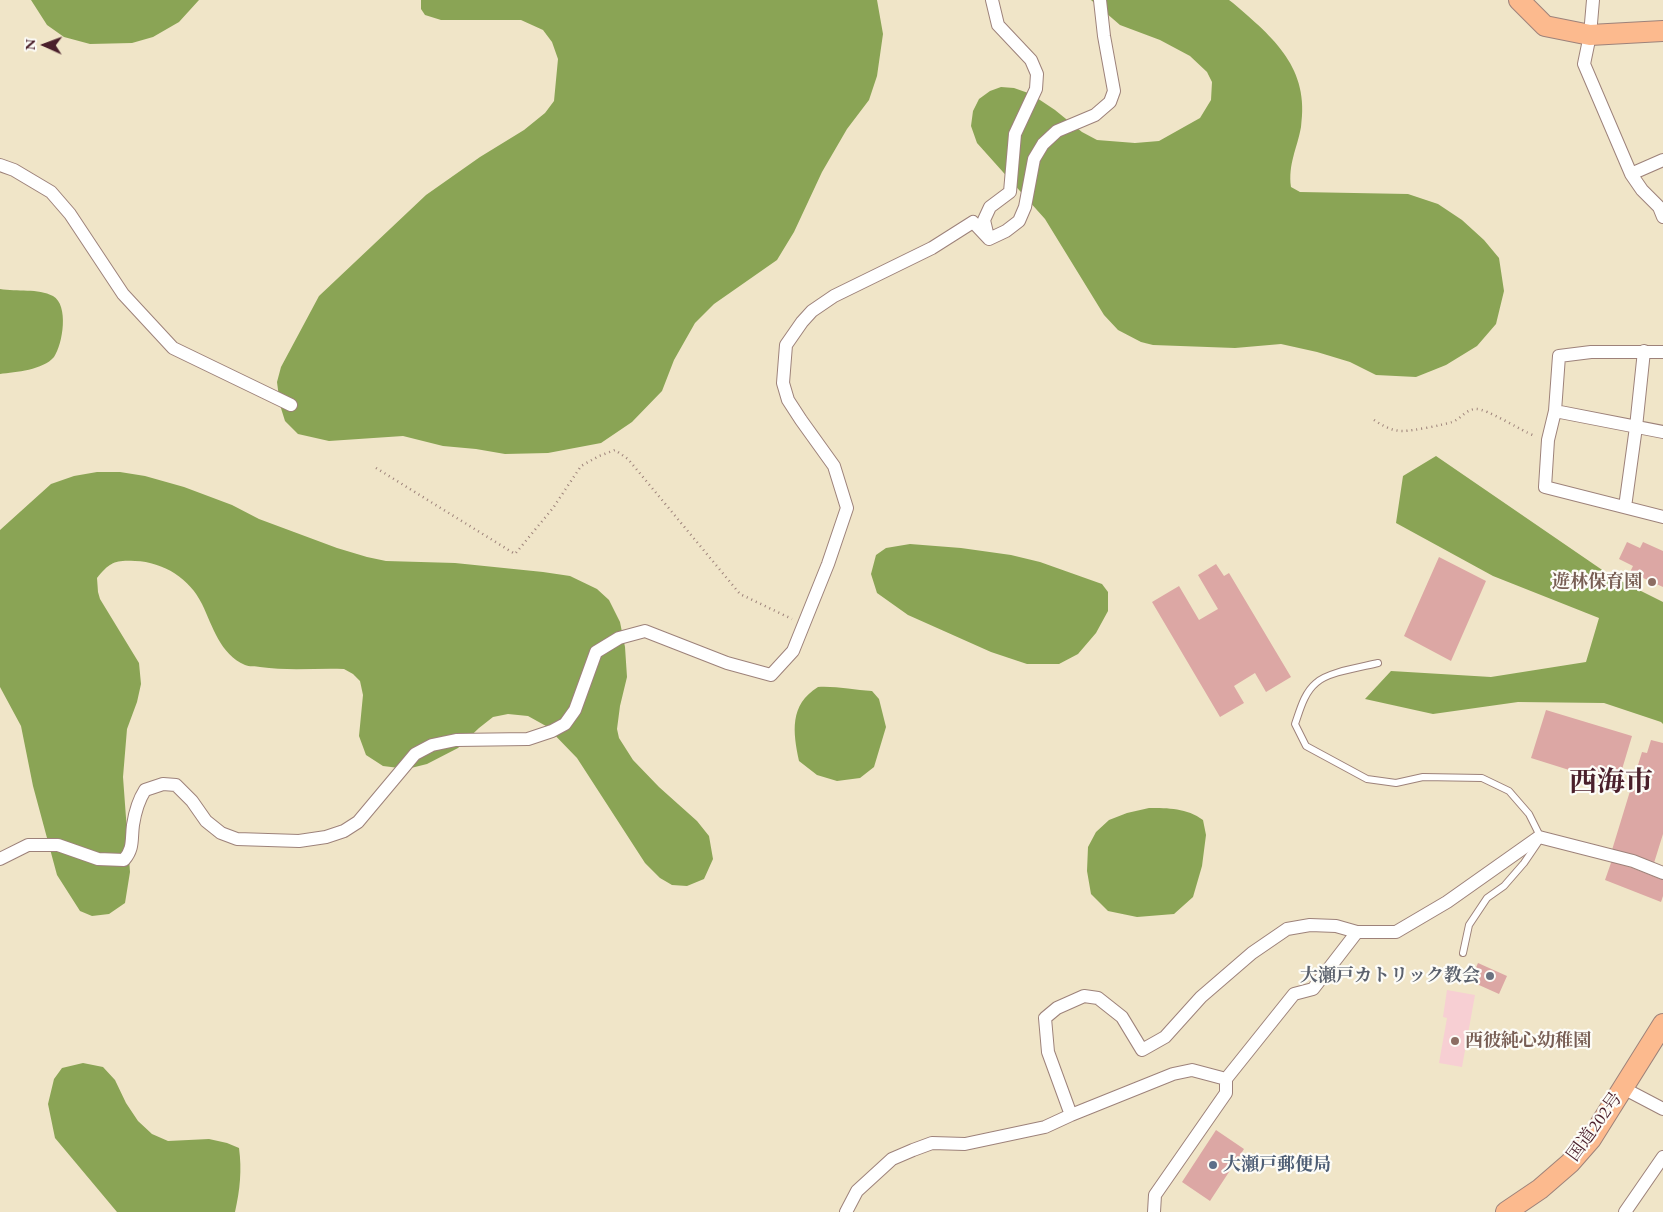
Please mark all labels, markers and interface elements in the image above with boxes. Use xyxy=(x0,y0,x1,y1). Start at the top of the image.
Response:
north arrow xyxy=(20,20,70,70)
text: N xyxy=(21,39,39,50)
place label: 遊林保育園 xyxy=(1552,571,1642,593)
marker: 遊林保育園 xyxy=(1646,576,1658,588)
district label: 西海市 xyxy=(1569,766,1653,800)
place label: 大瀬戸カトリック教会 xyxy=(1300,965,1480,987)
marker: 大瀬戸カトリック教会 xyxy=(1484,970,1496,982)
place label: 西彼純心幼稚園 xyxy=(1465,1030,1591,1052)
marker: 西彼純心幼稚園 xyxy=(1449,1035,1461,1047)
street label: 国道202号 xyxy=(1563,1088,1627,1166)
place label: 大瀬戸郵便局 xyxy=(1223,1154,1331,1176)
marker: 大瀬戸郵便局 xyxy=(1207,1159,1219,1171)

